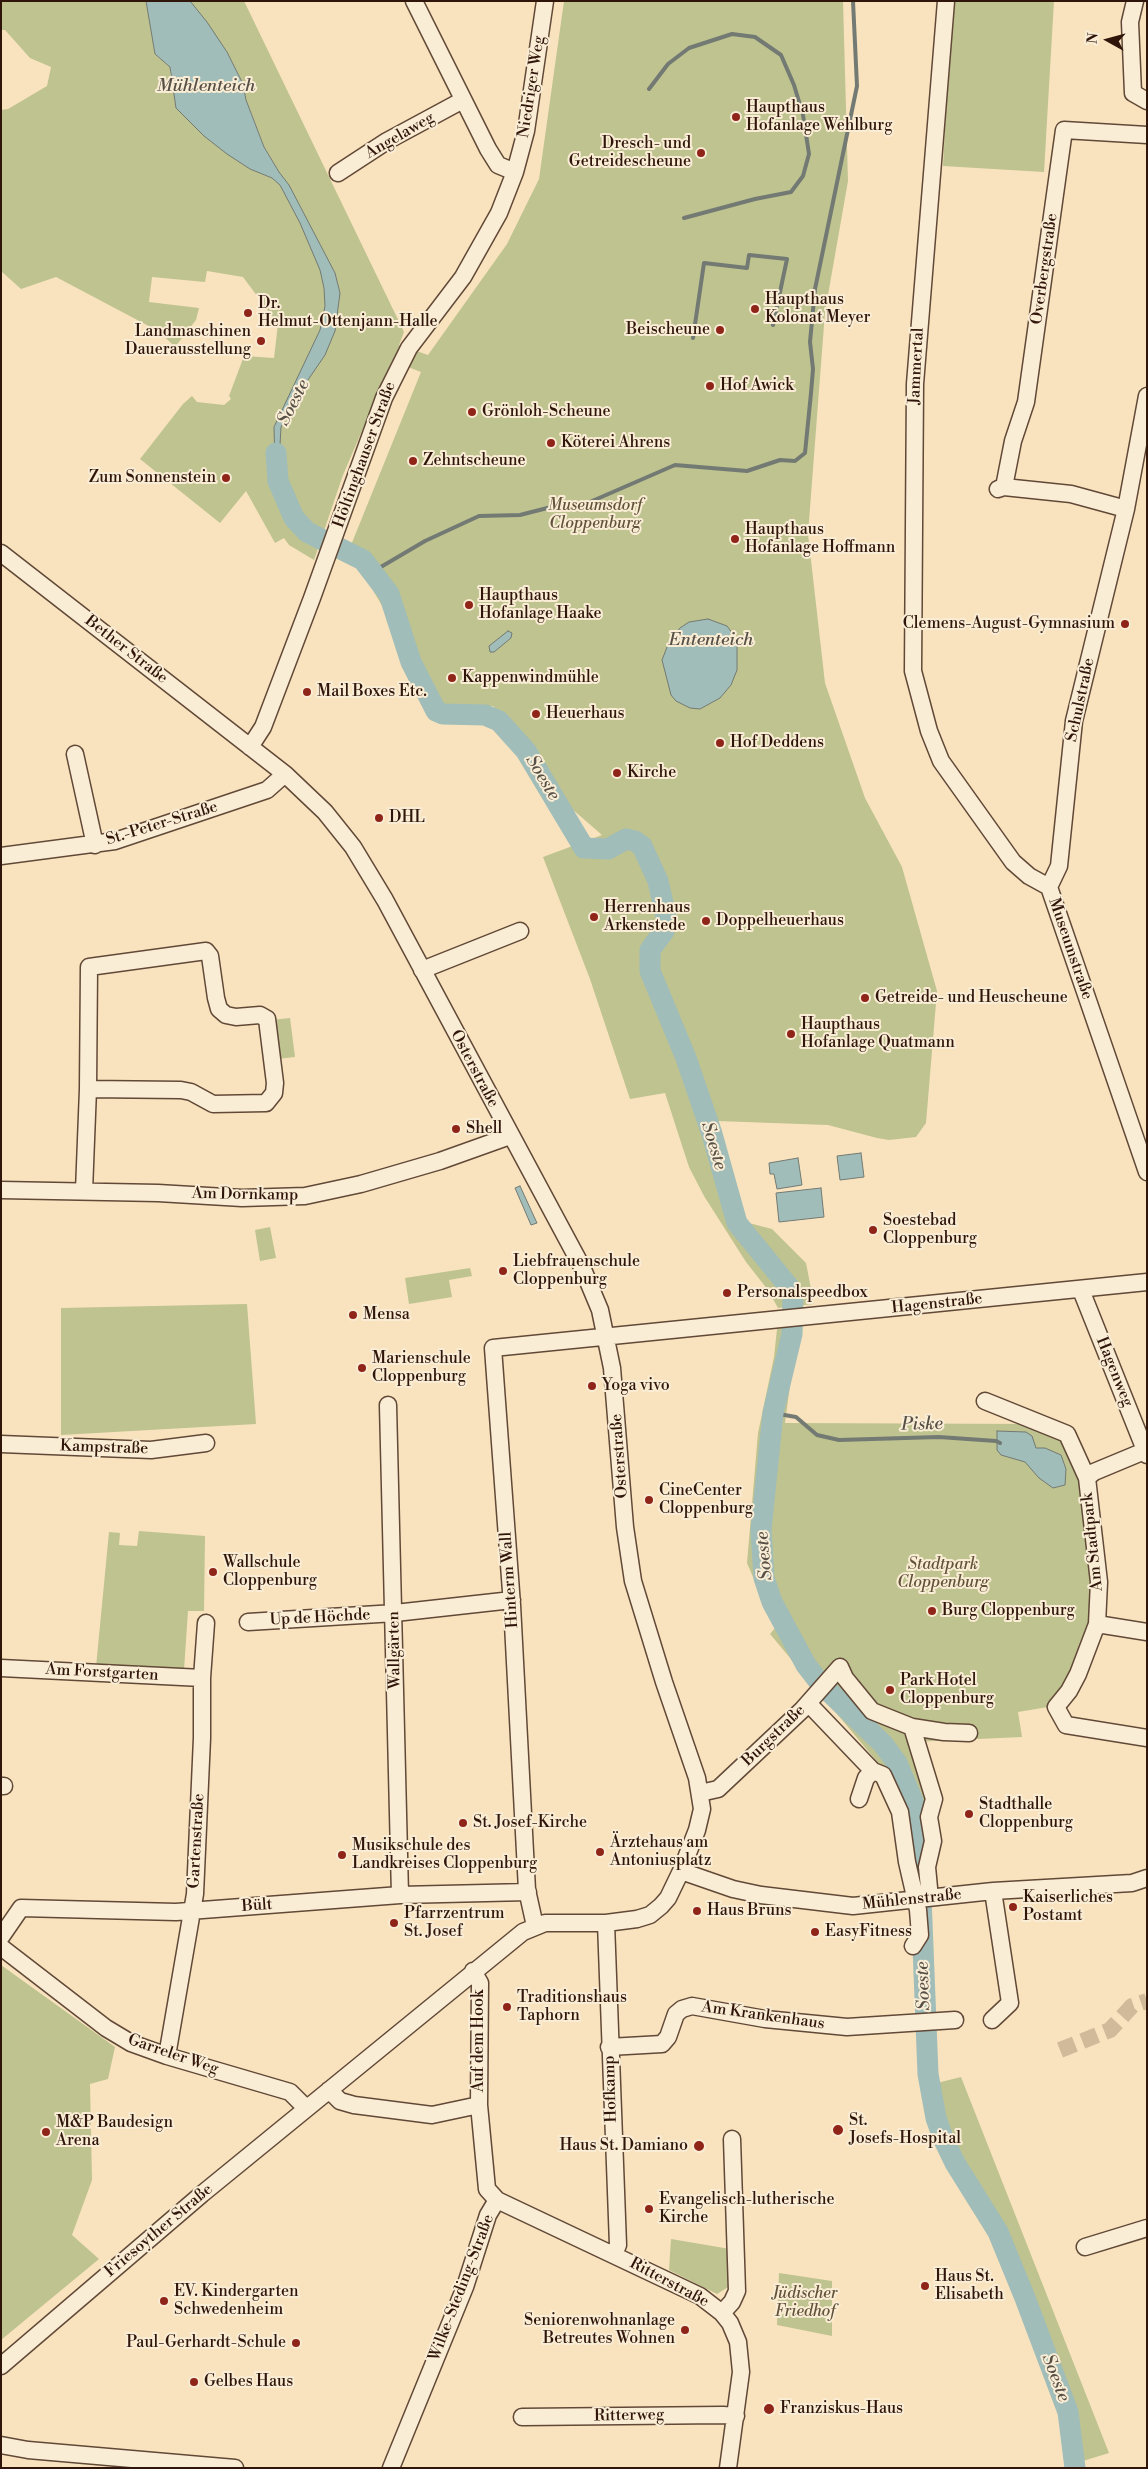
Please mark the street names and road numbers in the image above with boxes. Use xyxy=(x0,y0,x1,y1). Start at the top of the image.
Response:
street label: Niedriger Weg xyxy=(514,35,550,139)
street label: Angelaweg xyxy=(362,109,438,163)
street label: Overbergstraße xyxy=(1028,212,1062,326)
street label: Jammertal xyxy=(905,327,929,405)
street label: Höltinghauser Straße xyxy=(330,379,400,531)
street label: Bether Straße xyxy=(81,612,171,688)
street label: Schulstraße xyxy=(1063,656,1099,744)
street label: St.-Peter-Straße xyxy=(104,798,220,850)
street label: Museumstraße xyxy=(1044,896,1096,1002)
street label: Osterstraße xyxy=(446,1027,502,1111)
street label: Am Dornkamp xyxy=(192,1184,298,1206)
street label: Hagenstraße xyxy=(891,1290,983,1318)
street label: Hagenweg xyxy=(1091,1334,1137,1410)
street label: Osterstraße xyxy=(607,1413,633,1499)
street label: Kampstraße xyxy=(59,1437,149,1459)
street label: Am Stadtpark xyxy=(1078,1492,1108,1592)
street label: Hinterm Wall xyxy=(497,1531,523,1629)
street label: Up de Höchde xyxy=(269,1606,371,1630)
street label: Wallgärten xyxy=(385,1611,405,1689)
street label: Am Forstgarten xyxy=(45,1660,159,1686)
street label: Burgstraße xyxy=(738,1701,810,1771)
street label: Gartenstraße xyxy=(185,1793,209,1889)
street label: Mühlenstraße xyxy=(861,1885,963,1915)
street label: Bült xyxy=(241,1895,273,1917)
street label: Auf dem Hook xyxy=(469,1990,489,2092)
street label: Am Krankenhaus xyxy=(700,1998,826,2034)
street label: Garreler Weg xyxy=(125,2030,221,2080)
street label: Hofkamp xyxy=(600,2055,622,2123)
street label: Friesoyther Straße xyxy=(101,2180,217,2282)
street label: Wilke-Steding-Straße xyxy=(425,2212,499,2364)
street label: Ritterstraße xyxy=(626,2254,712,2312)
street label: Ritterweg xyxy=(594,2406,664,2426)

